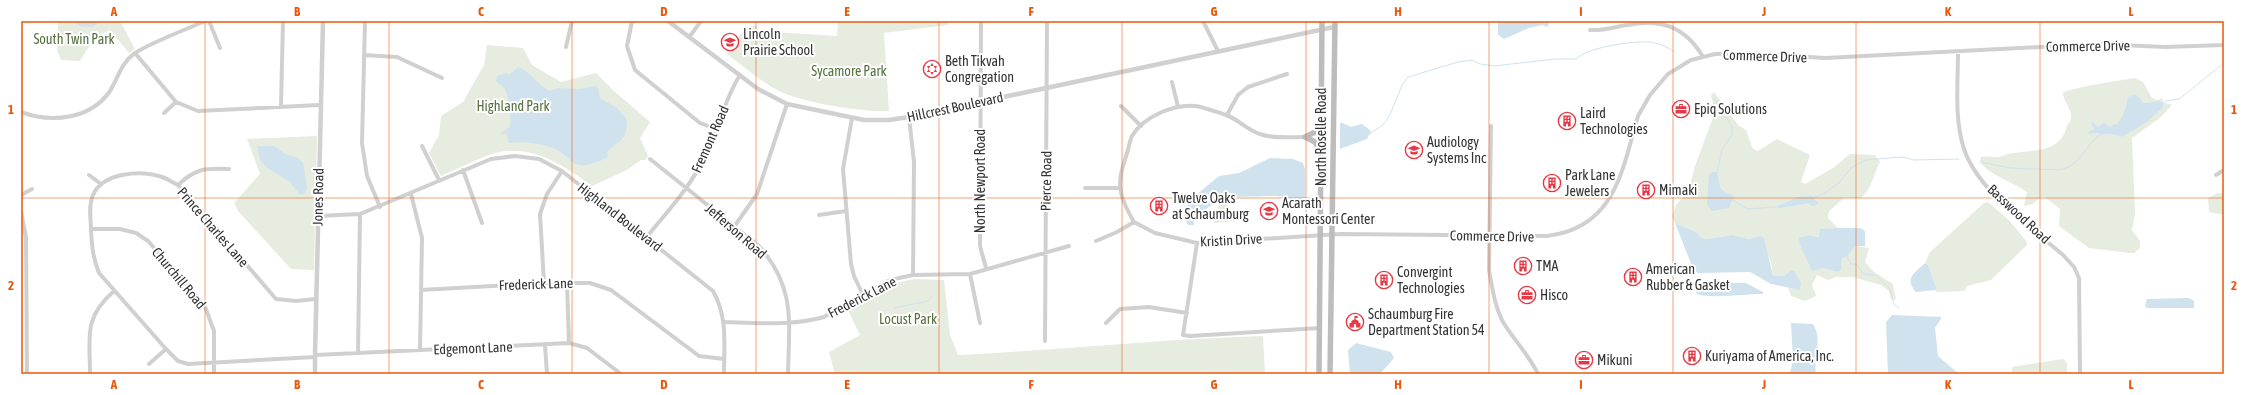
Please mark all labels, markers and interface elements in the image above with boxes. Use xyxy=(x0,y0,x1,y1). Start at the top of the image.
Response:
text: A xyxy=(110,4,118,19)
text: B xyxy=(294,4,301,19)
text: C xyxy=(478,4,484,19)
text: D xyxy=(660,4,668,19)
text: E xyxy=(844,4,850,19)
text: F xyxy=(1028,4,1034,19)
text: G xyxy=(1211,4,1218,19)
text: H xyxy=(1394,4,1402,19)
text: I xyxy=(1579,4,1583,19)
text: J xyxy=(1761,4,1766,19)
text: K xyxy=(1945,4,1952,19)
text: L xyxy=(2128,4,2134,19)
place label: Lincoln Prairie School xyxy=(743,26,814,58)
park label: South Twin Park xyxy=(33,31,115,47)
school or university icon: Lincoln Prairie School xyxy=(720,32,740,52)
street label: Commerce Drive xyxy=(2046,37,2130,55)
street label: Commerce Drive xyxy=(1723,47,1807,65)
place label: Beth Tikvah Congregation xyxy=(945,53,1014,85)
synagogue icon: Beth Tikvah Congregation xyxy=(922,59,942,79)
park label: Sycamore Park xyxy=(811,63,887,79)
street label: North Roselle Road xyxy=(1313,88,1329,186)
street label: Hillcrest Boulevard xyxy=(905,89,1005,125)
park label: Highland Park xyxy=(476,98,550,114)
office icon: Epiq Solutions xyxy=(1671,99,1691,119)
place label: Epiq Solutions xyxy=(1694,101,1767,117)
text: 1 xyxy=(8,102,14,117)
text: 1 xyxy=(2231,102,2237,117)
street label: Fremont Road xyxy=(688,103,732,175)
place label: Laird Technologies xyxy=(1580,105,1648,137)
building icon: Laird Technologies xyxy=(1557,111,1577,131)
street label: North Newport Road xyxy=(972,129,988,233)
place label: Audiology Systems Inc xyxy=(1427,134,1487,166)
school or university icon: Audiology Systems Inc xyxy=(1404,140,1424,160)
street label: Pierce Road xyxy=(1037,151,1055,211)
place label: Park Lane Jewelers xyxy=(1565,167,1615,199)
street label: Jones Road xyxy=(309,168,327,226)
building icon: Park Lane Jewelers xyxy=(1542,173,1562,193)
street label: Highland Boulevard xyxy=(575,179,665,255)
building icon: Mimaki xyxy=(1636,180,1656,200)
street label: Basswood Road xyxy=(1984,181,2054,247)
place label: Mimaki xyxy=(1659,182,1697,198)
street label: Prince Charles Lane xyxy=(174,184,252,270)
place label: Twelve Oaks at Schaumburg xyxy=(1172,190,1249,222)
place label: Acarath Montessori Center xyxy=(1282,195,1375,227)
building icon: Twelve Oaks at Schaumburg xyxy=(1149,196,1169,216)
street label: Jefferson Road xyxy=(702,200,770,262)
school or university icon: Acarath Montessori Center xyxy=(1259,201,1279,221)
street label: Commerce Drive xyxy=(1450,227,1534,245)
street label: Kristin Drive xyxy=(1199,230,1263,250)
street label: Churchill Road xyxy=(149,244,209,312)
building icon: TMA xyxy=(1513,256,1533,276)
place label: TMA xyxy=(1536,258,1559,274)
place label: American Rubber & Gasket xyxy=(1646,261,1730,293)
place label: Convergint Technologies xyxy=(1397,264,1465,296)
building icon: American Rubber & Gasket xyxy=(1623,267,1643,287)
building icon: Convergint Technologies xyxy=(1374,270,1394,290)
street label: Frederick Lane xyxy=(825,273,899,321)
street label: Frederick Lane xyxy=(499,275,573,293)
text: 2 xyxy=(8,278,14,293)
text: 2 xyxy=(2231,278,2237,293)
office icon: Hisco xyxy=(1517,285,1537,305)
place label: Hisco xyxy=(1540,287,1568,303)
place label: Schaumburg Fire Department Station 54 xyxy=(1368,306,1485,338)
park label: Locust Park xyxy=(879,311,937,327)
public building icon: Schaumburg Fire Department Station 54 xyxy=(1345,312,1365,332)
street label: Edgemont Lane xyxy=(433,339,513,357)
building icon: Kuriyama of America, Inc. xyxy=(1682,346,1702,366)
place label: Kuriyama of America, Inc. xyxy=(1705,348,1834,364)
office icon: Mikuni xyxy=(1574,350,1594,370)
place label: Mikuni xyxy=(1597,352,1633,368)
text: A xyxy=(110,377,118,392)
text: B xyxy=(294,377,301,392)
text: C xyxy=(478,377,484,392)
text: D xyxy=(660,377,668,392)
text: E xyxy=(844,377,850,392)
text: F xyxy=(1028,377,1034,392)
text: G xyxy=(1211,377,1218,392)
text: H xyxy=(1394,377,1402,392)
text: I xyxy=(1579,377,1583,392)
text: J xyxy=(1761,377,1766,392)
text: K xyxy=(1945,377,1952,392)
text: L xyxy=(2128,377,2134,392)

